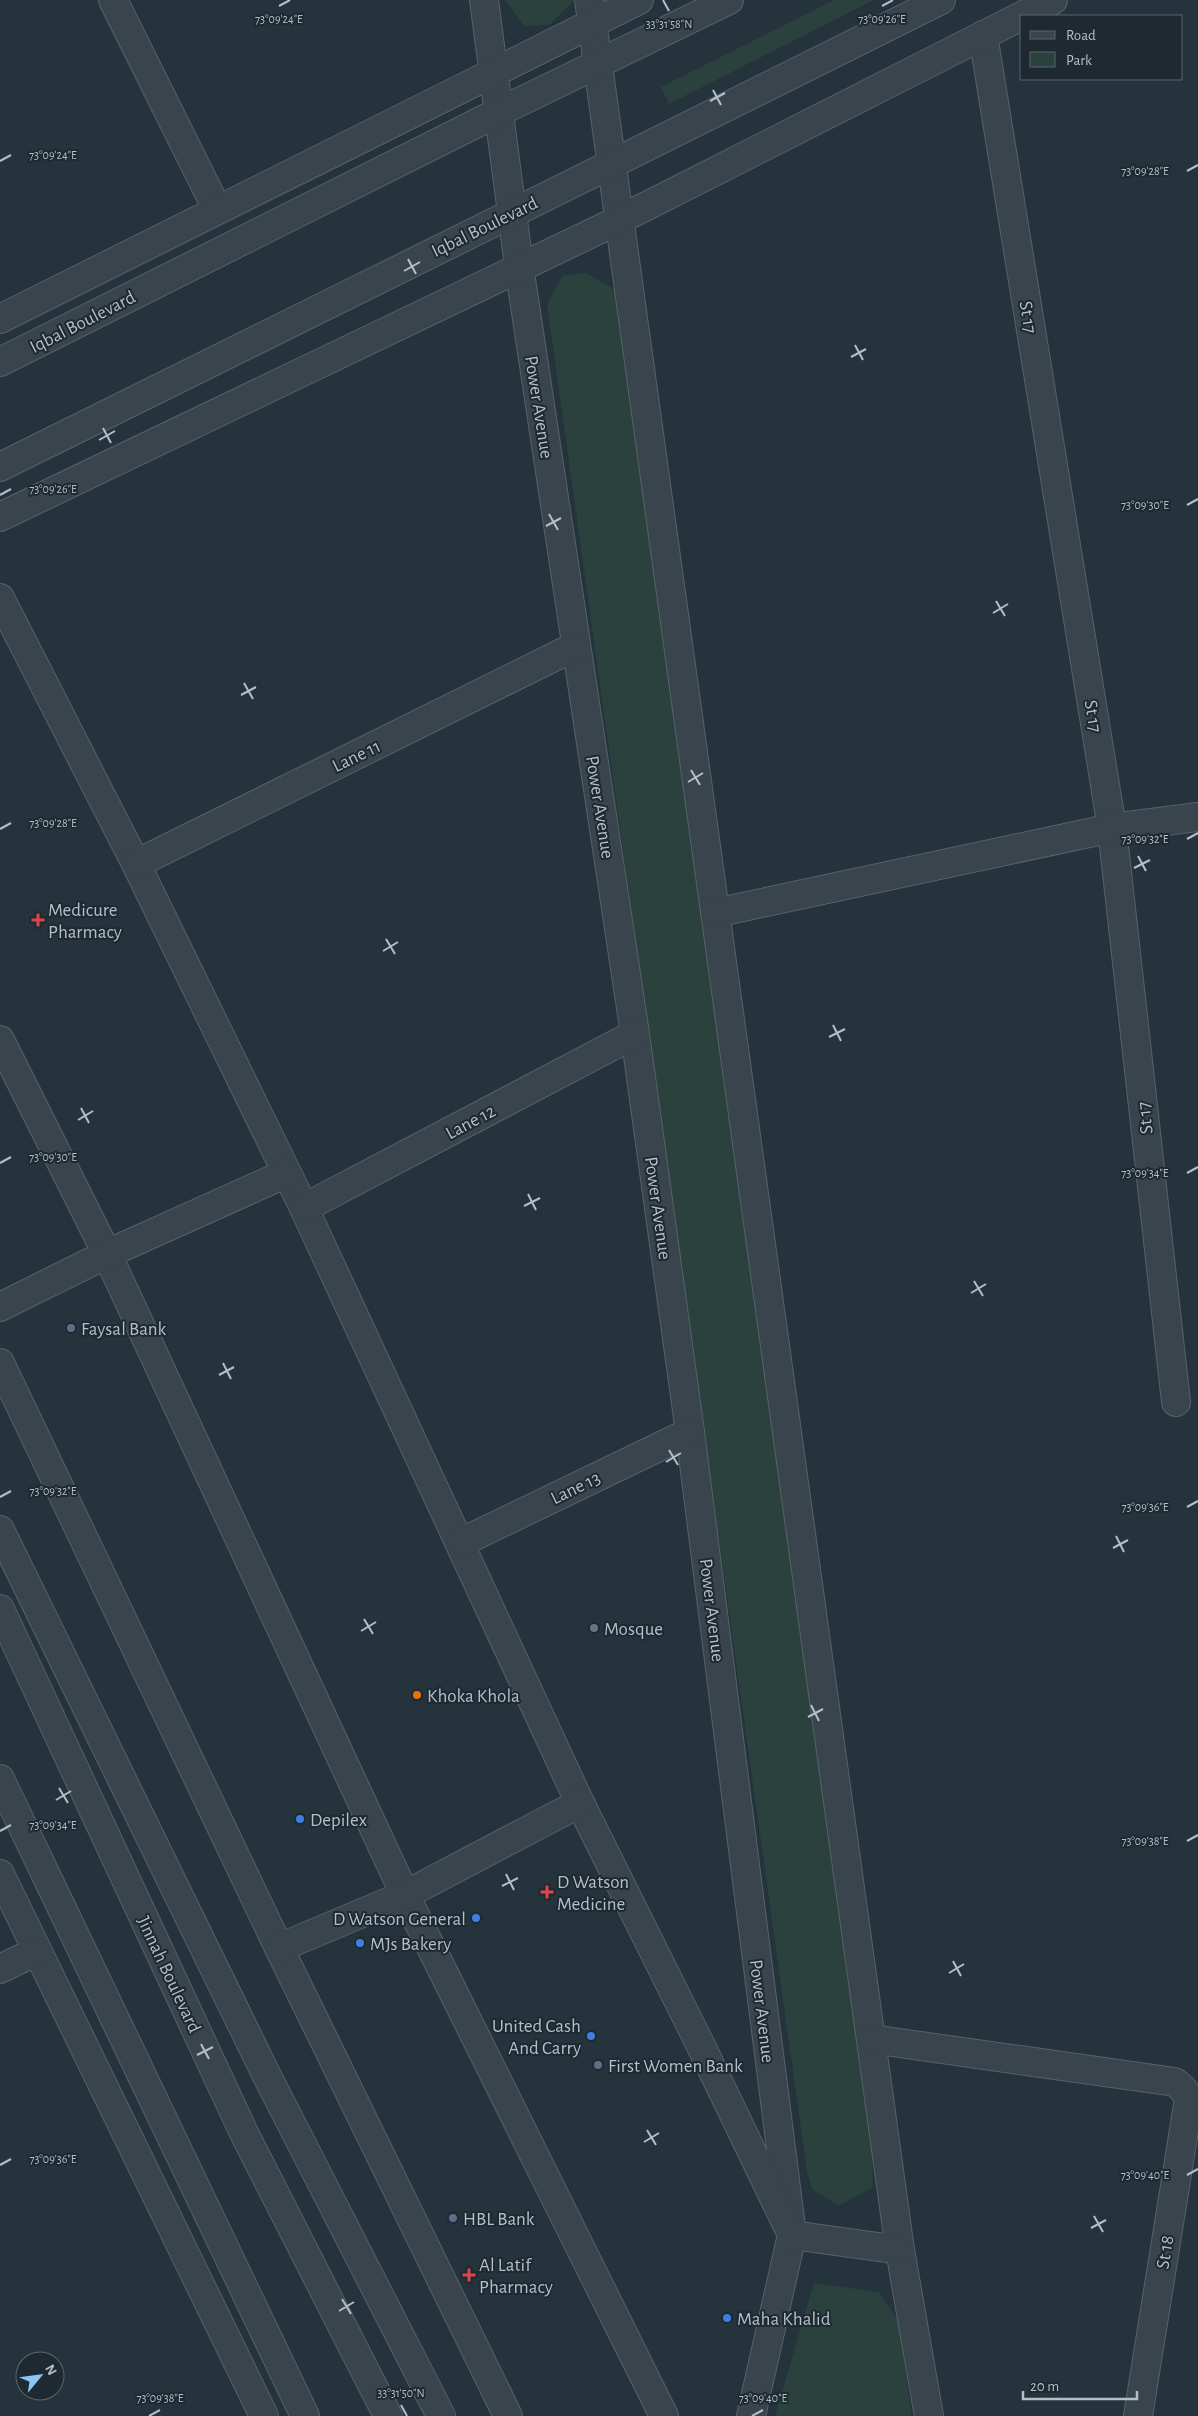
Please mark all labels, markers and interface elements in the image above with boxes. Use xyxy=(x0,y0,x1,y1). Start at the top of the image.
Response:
text: 73°09'24"E xyxy=(255,13,303,25)
text: 73°09'26"E xyxy=(858,13,906,25)
legend xyxy=(1020,15,1183,80)
text: 33°31'58"N xyxy=(646,18,692,30)
text: Road xyxy=(1066,28,1096,43)
text: Park xyxy=(1066,53,1092,68)
text: 73°09'24"E xyxy=(29,149,77,161)
text: 73°09'28"E xyxy=(1121,165,1169,177)
street label: Iqbal Boulevard xyxy=(429,193,541,261)
street label: Iqbal Boulevard xyxy=(27,288,139,357)
street label: St 17 xyxy=(1016,300,1039,335)
street label: Power Avenue xyxy=(521,354,556,460)
text: 73°09'26"E xyxy=(29,483,77,495)
text: 73°09'30"E xyxy=(1121,499,1169,511)
street label: St 17 xyxy=(1081,699,1104,734)
street label: Lane 11 xyxy=(329,737,384,776)
street label: Power Avenue xyxy=(582,754,617,860)
text: 73°09'28"E xyxy=(29,817,77,829)
text: 73°09'32"E xyxy=(1122,833,1169,845)
place label: Medicure Pharmacy xyxy=(48,901,122,942)
marker: Medicure Pharmacy xyxy=(32,914,44,926)
street label: Lane 12 xyxy=(443,1101,499,1143)
street label: St 17 xyxy=(1134,1101,1157,1135)
text: 73°09'30"E xyxy=(29,1151,77,1163)
street label: Power Avenue xyxy=(641,1155,674,1261)
text: 73°09'34"E xyxy=(1121,1167,1169,1179)
place label: Faysal Bank xyxy=(81,1320,167,1339)
marker: Faysal Bank xyxy=(65,1322,77,1334)
street label: Lane 13 xyxy=(548,1468,603,1508)
text: 73°09'32"E xyxy=(30,1485,77,1497)
text: 73°09'36"E xyxy=(1121,1501,1169,1513)
street label: Power Avenue xyxy=(696,1557,727,1663)
place label: Mosque xyxy=(604,1620,663,1639)
marker: Mosque xyxy=(588,1622,600,1634)
place label: Khoka Khola xyxy=(427,1687,520,1706)
marker: Khoka Khola xyxy=(411,1689,423,1701)
place label: Depilex xyxy=(310,1811,367,1830)
marker: Depilex xyxy=(294,1813,306,1825)
text: 73°09'34"E xyxy=(29,1819,77,1831)
text: 73°09'38"E xyxy=(1121,1835,1169,1847)
place label: D Watson Medicine xyxy=(557,1873,629,1914)
marker: D Watson Medicine xyxy=(541,1886,553,1898)
place label: D Watson General xyxy=(333,1910,466,1929)
marker: D Watson General xyxy=(470,1912,482,1924)
street label: Jinnah Boulevard xyxy=(133,1913,204,2036)
place label: MJs Bakery xyxy=(370,1935,451,1954)
marker: MJs Bakery xyxy=(354,1937,366,1949)
street label: Power Avenue xyxy=(746,1958,777,2064)
place label: United Cash And Carry xyxy=(492,2017,581,2058)
marker: United Cash And Carry xyxy=(585,2030,597,2042)
place label: First Women Bank xyxy=(608,2057,743,2076)
marker: First Women Bank xyxy=(592,2059,604,2071)
text: 73°09'36"E xyxy=(29,2153,77,2165)
text: 73°09'40"E xyxy=(1121,2169,1170,2181)
place label: HBL Bank xyxy=(463,2210,535,2229)
marker: HBL Bank xyxy=(447,2212,459,2224)
street label: St 18 xyxy=(1153,2234,1178,2270)
place label: Al Latif Pharmacy xyxy=(479,2256,553,2297)
marker: Al Latif Pharmacy xyxy=(463,2269,475,2281)
place label: Maha Khalid xyxy=(737,2310,831,2329)
marker: Maha Khalid xyxy=(721,2312,733,2324)
north arrow xyxy=(15,2351,65,2401)
text: N xyxy=(42,2363,59,2378)
scale bar xyxy=(1023,2368,1137,2400)
text: 20 m xyxy=(1030,2379,1059,2394)
text: 33°31'50"N xyxy=(377,2387,425,2399)
text: 73°09'38"E xyxy=(136,2392,184,2404)
text: 73°09'40"E xyxy=(739,2392,788,2404)

